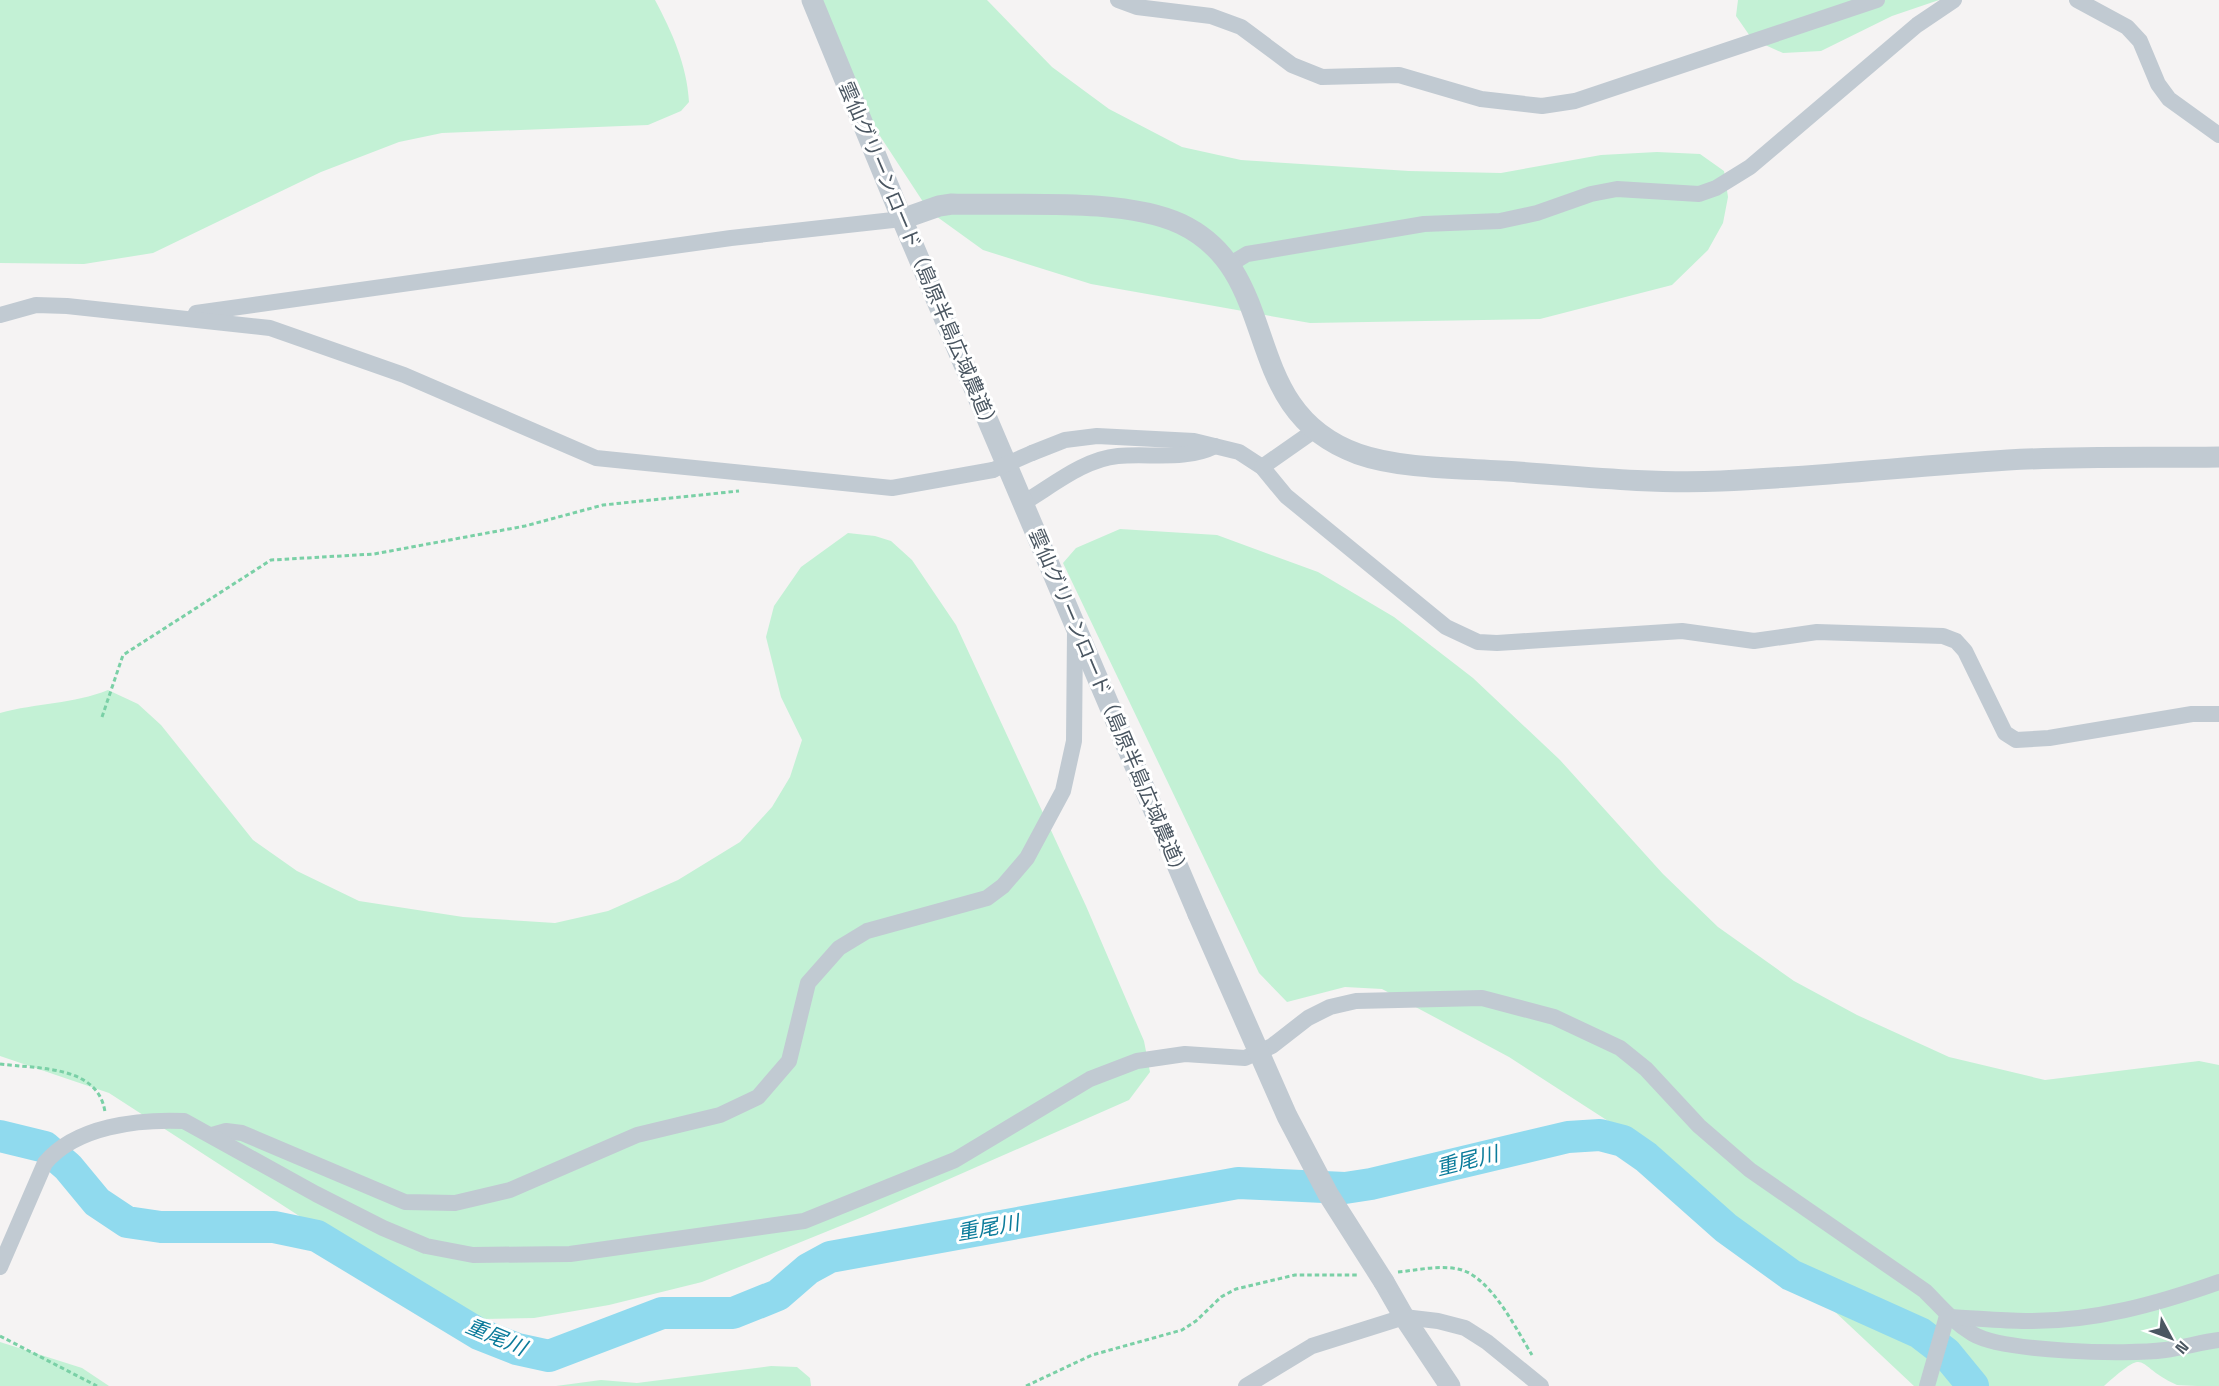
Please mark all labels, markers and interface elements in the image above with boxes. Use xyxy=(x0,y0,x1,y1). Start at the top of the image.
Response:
street label: 雲仙グリーンロード（島原半島広域農道） xyxy=(833,77,1005,437)
street label: 雲仙グリーンロード（島原半島広域農道） xyxy=(1023,524,1195,884)
water label: 重尾川 xyxy=(1433,1139,1503,1181)
water label: 重尾川 xyxy=(955,1208,1023,1246)
north arrow xyxy=(2141,1308,2201,1368)
water label: 重尾川 xyxy=(462,1312,532,1362)
text: N xyxy=(2170,1337,2193,1358)

